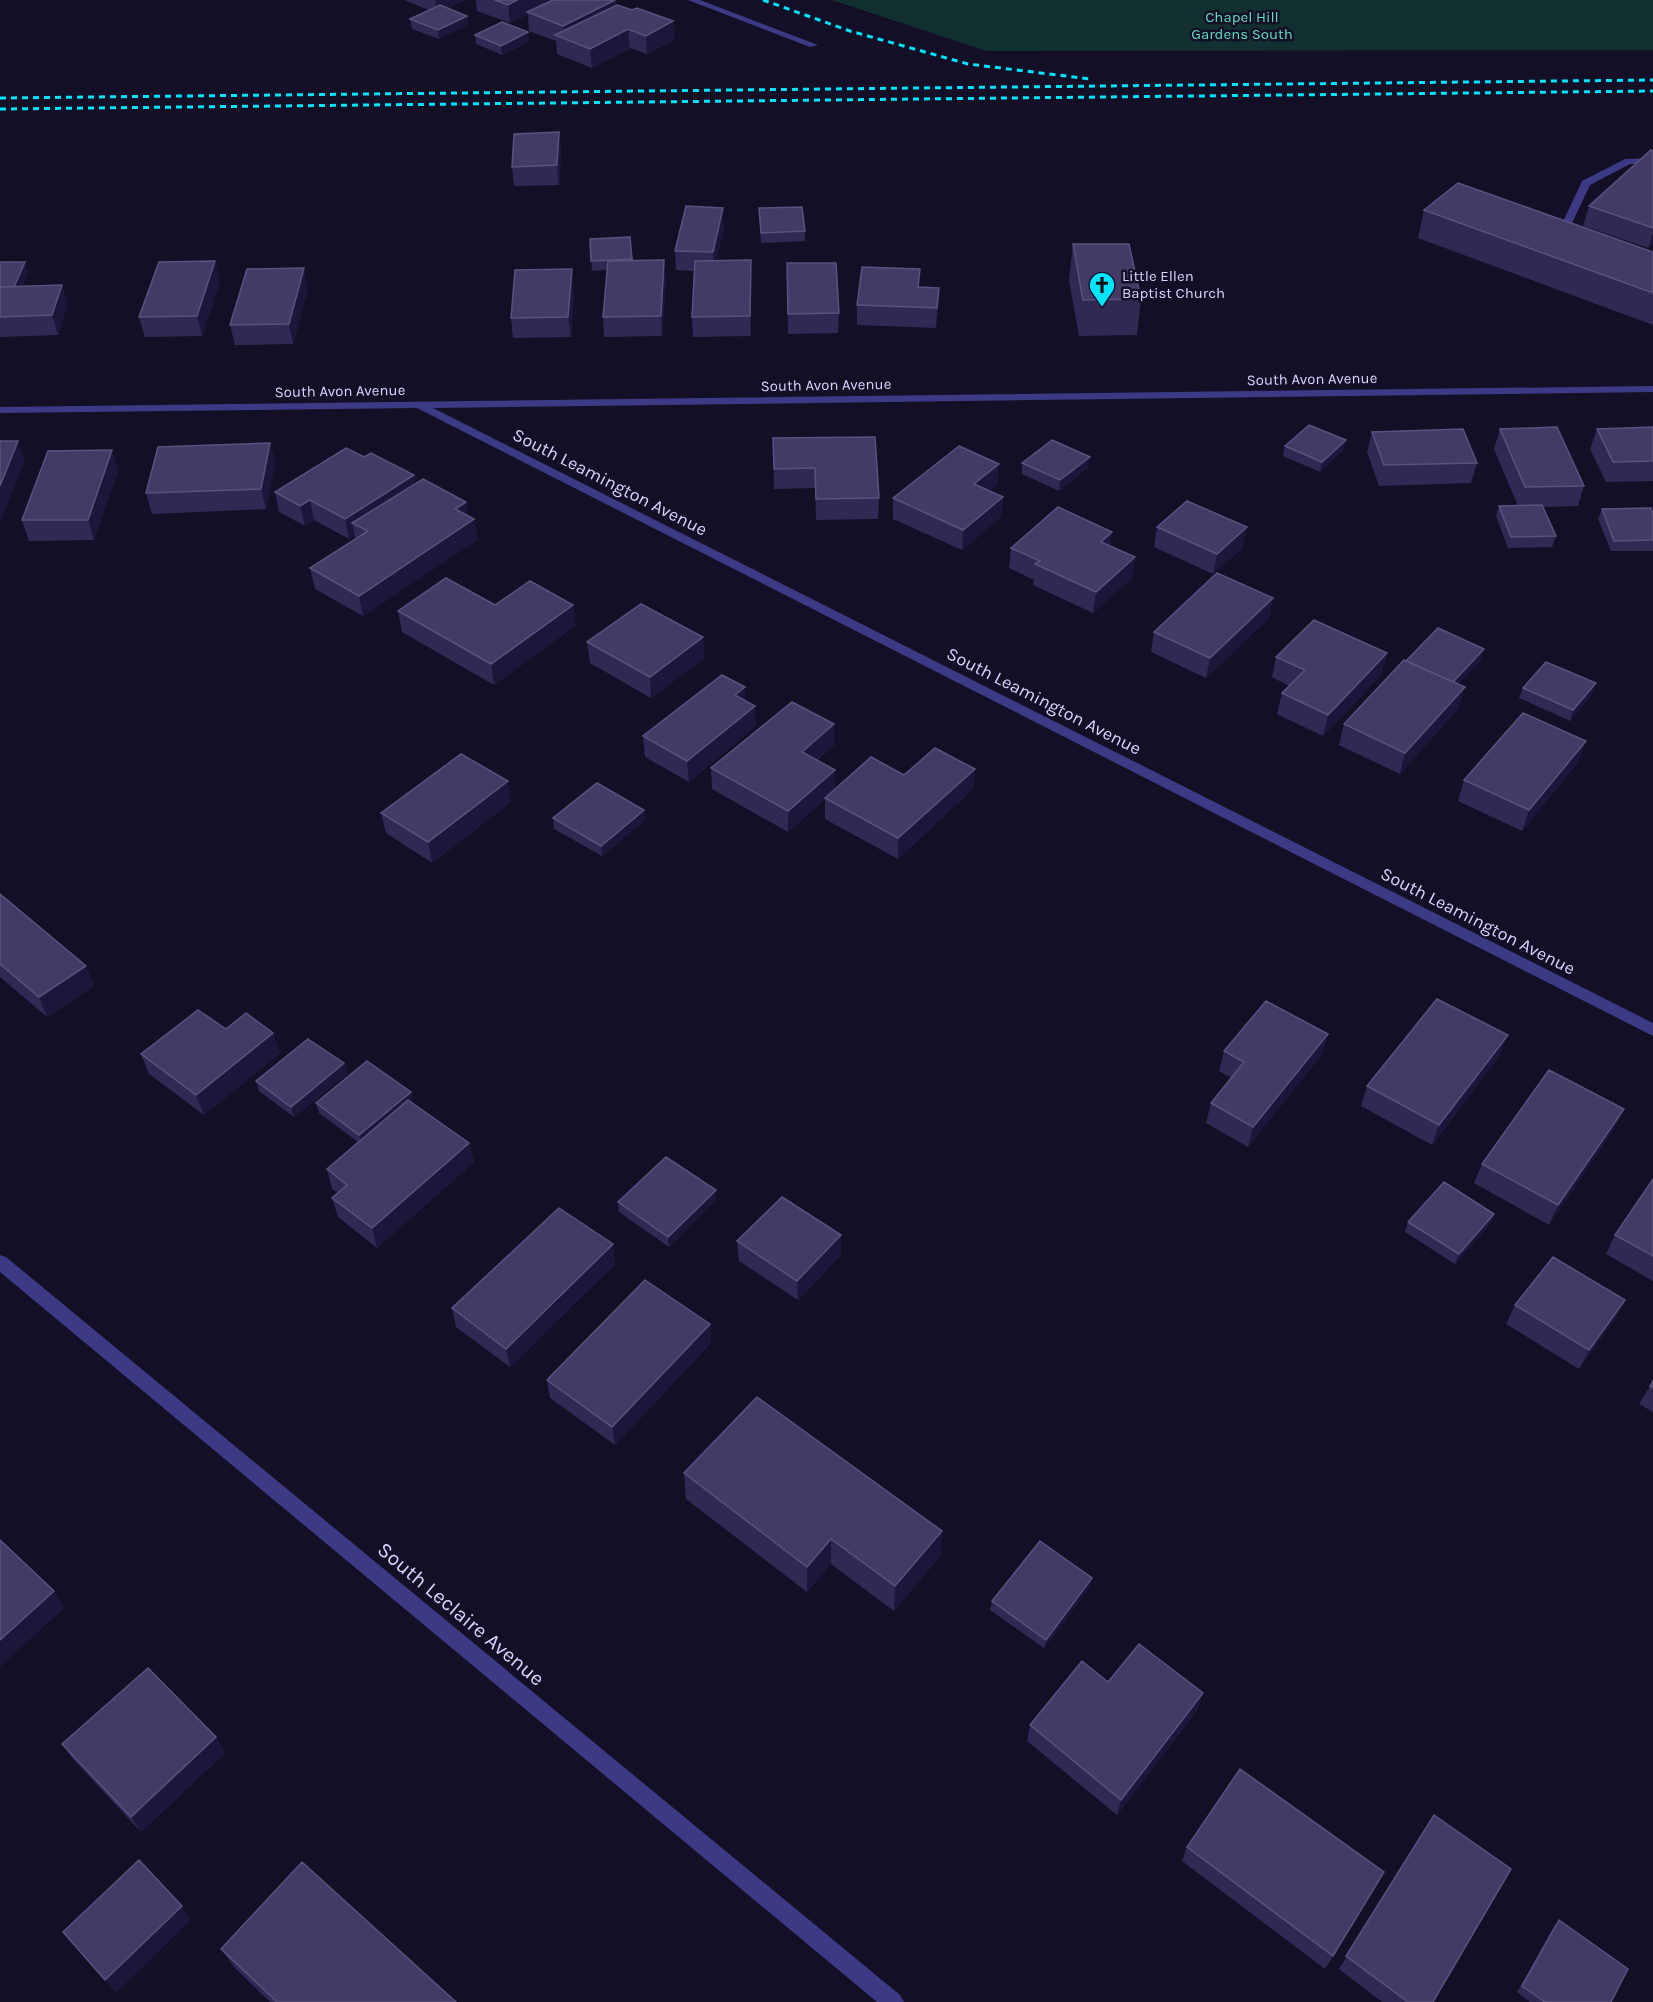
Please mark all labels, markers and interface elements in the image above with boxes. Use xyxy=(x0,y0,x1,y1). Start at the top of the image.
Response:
park label: Chapel Hill Gardens South xyxy=(1191,8,1293,43)
place label: Little Ellen Baptist Church xyxy=(1122,267,1225,302)
church icon: Little Ellen Baptist Church xyxy=(1087,270,1117,308)
street label: South Avon Avenue xyxy=(1247,369,1377,389)
street label: South Avon Avenue xyxy=(761,375,891,395)
street label: South Avon Avenue xyxy=(275,381,405,401)
street label: South Leamington Avenue xyxy=(509,423,711,541)
street label: South Leamington Avenue xyxy=(943,642,1145,760)
street label: South Leamington Avenue xyxy=(1377,862,1579,980)
street label: South Leclaire Avenue xyxy=(373,1537,549,1691)

